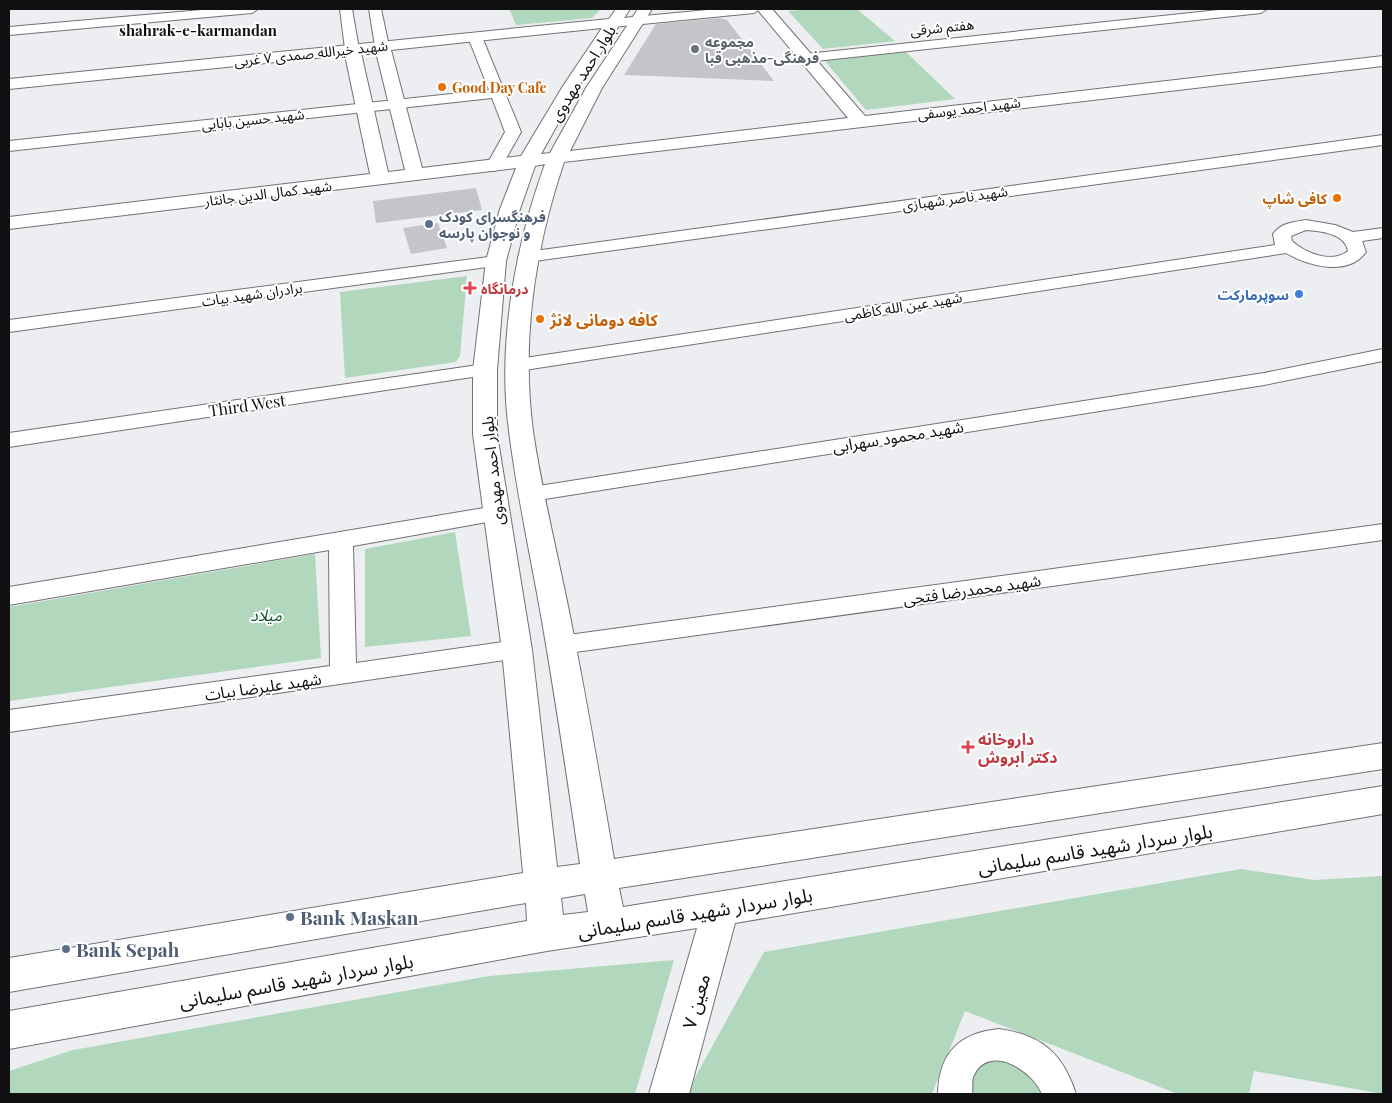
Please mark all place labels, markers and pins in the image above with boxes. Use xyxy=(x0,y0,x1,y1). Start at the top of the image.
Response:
place label: مجموعه فرهنگی-مذهبی قبا xyxy=(705,32,819,67)
marker: مجموعه فرهنگی-مذهبی قبا xyxy=(689,43,701,55)
place label: Good Day Cafe xyxy=(452,78,547,97)
marker: Good Day Cafe xyxy=(436,81,448,93)
place label: کافی شاپ xyxy=(1263,189,1328,209)
marker: کافی شاپ xyxy=(1331,192,1343,204)
place label: فرهنگسرای کودک و نوجوان پارسه xyxy=(439,207,546,242)
marker: فرهنگسرای کودک و نوجوان پارسه xyxy=(423,218,435,230)
place label: درمانگاه xyxy=(481,279,529,298)
marker: درمانگاه xyxy=(463,281,477,295)
place label: سوپرمارکت xyxy=(1217,285,1289,304)
marker: سوپرمارکت xyxy=(1293,288,1305,300)
place label: کافه دومانی لانژ xyxy=(549,309,658,330)
marker: کافه دومانی لانژ xyxy=(534,313,546,325)
place label: داروخانه دکتر ابروش xyxy=(978,728,1058,767)
marker: داروخانه دکتر ابروش xyxy=(962,741,974,753)
place label: Bank Maskan xyxy=(300,904,419,930)
marker: Bank Maskan xyxy=(284,911,296,923)
place label: Bank Sepah xyxy=(76,936,180,962)
marker: Bank Sepah xyxy=(60,943,72,955)

